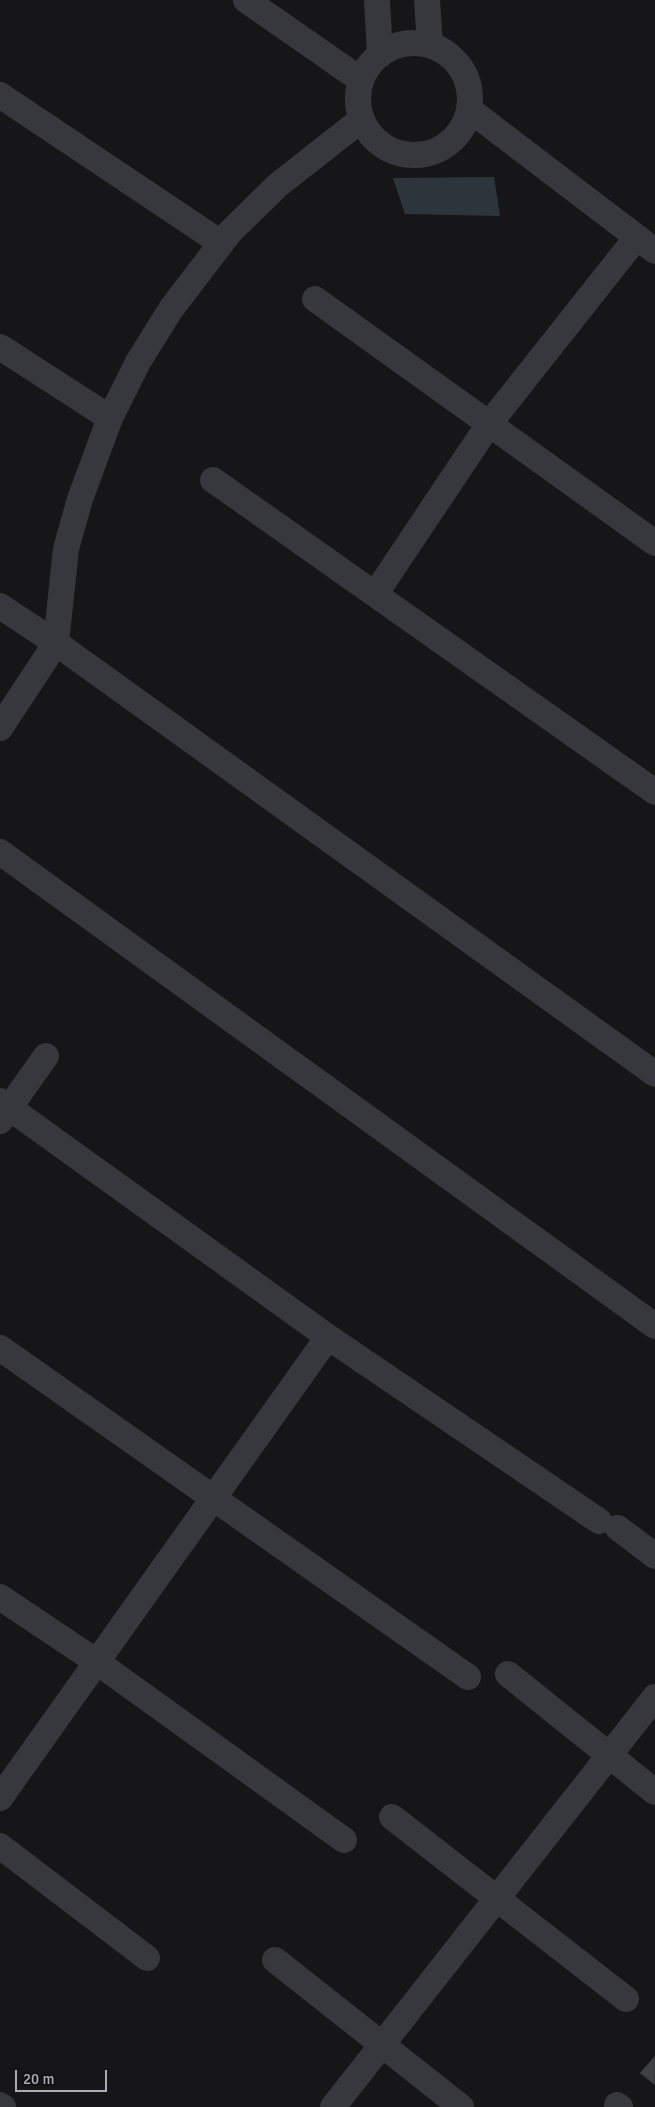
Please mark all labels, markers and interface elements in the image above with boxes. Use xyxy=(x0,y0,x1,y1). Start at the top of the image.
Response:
scale bar xyxy=(18,2060,110,2092)
text: 20 m xyxy=(23,2070,54,2088)

